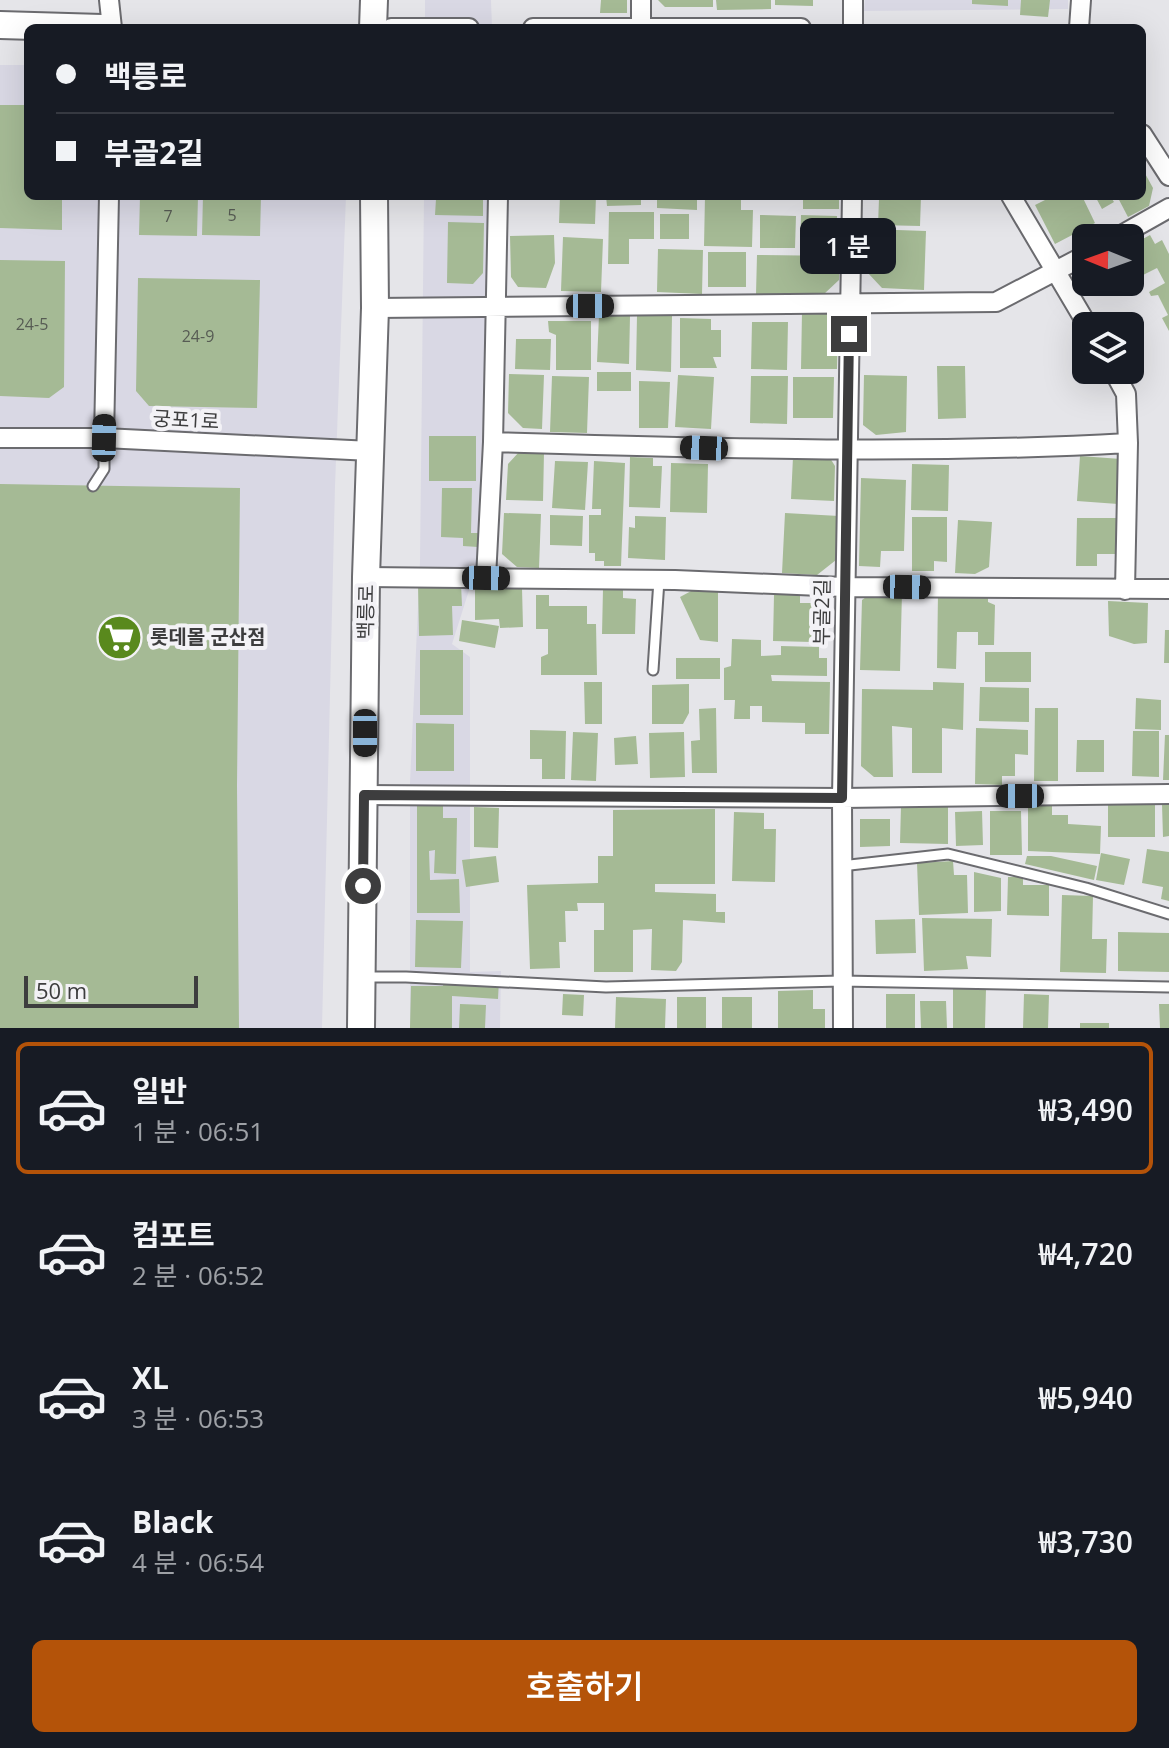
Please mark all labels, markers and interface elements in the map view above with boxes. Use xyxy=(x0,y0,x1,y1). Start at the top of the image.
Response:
text: 백릉로 xyxy=(104,55,187,96)
text: 부골2길 xyxy=(104,132,204,173)
house number: 5 xyxy=(227,204,237,226)
house number: 7 xyxy=(163,205,173,227)
callout: 1 분 xyxy=(801,218,897,274)
north arrow xyxy=(1072,224,1144,296)
map controls xyxy=(1072,224,1144,384)
text: 1 분 xyxy=(825,228,871,264)
car xyxy=(566,294,614,318)
button: layers xyxy=(1072,312,1144,384)
house number: 24-5 xyxy=(16,313,48,335)
route end xyxy=(831,316,867,352)
house number: 24-9 xyxy=(182,325,214,347)
street label: 궁포1로 xyxy=(152,404,220,435)
car xyxy=(92,414,116,462)
car xyxy=(680,435,728,461)
car xyxy=(462,566,510,590)
car xyxy=(883,575,931,599)
street label: 부골2길 xyxy=(807,578,836,646)
street label: 백릉로 xyxy=(352,584,379,640)
supermarket icon: 롯데몰 군산점 xyxy=(95,613,143,661)
place label: 롯데몰 군산점 xyxy=(150,623,266,650)
car xyxy=(353,709,377,757)
car xyxy=(996,784,1044,808)
route start xyxy=(345,868,381,904)
scale bar xyxy=(24,972,198,1008)
text: 50 m xyxy=(36,975,87,1005)
text: 일반 xyxy=(132,1070,187,1111)
icon: car xyxy=(36,1072,108,1144)
text: ₩3,490 xyxy=(1039,1089,1133,1130)
text: 1 분 · 06:51 xyxy=(132,1113,264,1149)
text: 컴포트 xyxy=(132,1214,215,1255)
icon: car xyxy=(36,1216,108,1288)
text: ₩4,720 xyxy=(1039,1233,1133,1274)
text: 2 분 · 06:52 xyxy=(132,1257,264,1293)
text: XL xyxy=(132,1357,169,1398)
icon: car xyxy=(36,1360,108,1432)
text: ₩5,940 xyxy=(1039,1377,1133,1418)
text: 3 분 · 06:53 xyxy=(132,1400,264,1436)
text: Black xyxy=(132,1501,213,1542)
icon: car xyxy=(36,1504,108,1576)
text: ₩3,730 xyxy=(1039,1521,1133,1562)
text: 4 분 · 06:54 xyxy=(132,1544,264,1580)
button: 호출하기 xyxy=(32,1640,1137,1732)

